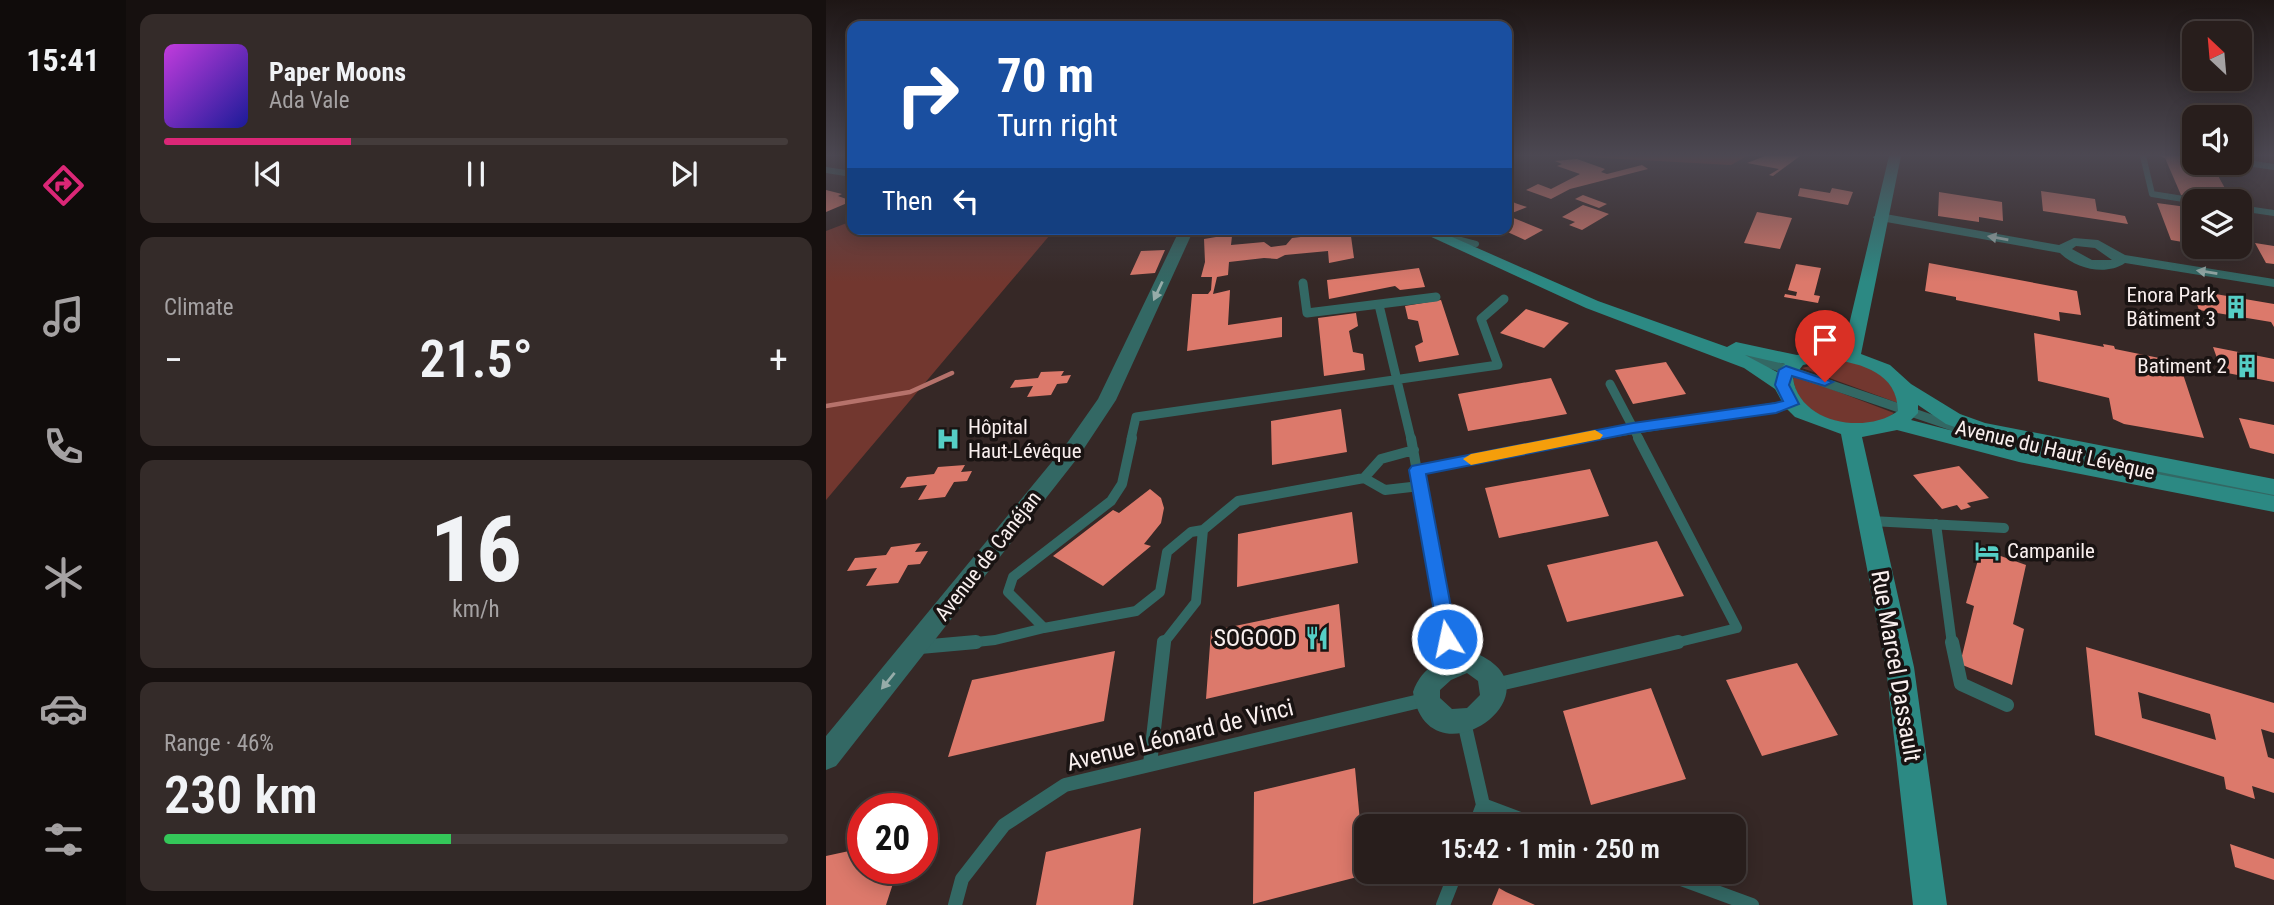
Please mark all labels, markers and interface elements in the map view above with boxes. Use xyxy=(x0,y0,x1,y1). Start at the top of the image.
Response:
north arrow xyxy=(2182,21,2252,91)
map controls xyxy=(2182,21,2252,259)
text: 15:41 xyxy=(26,41,100,79)
text: 70 m xyxy=(997,47,1094,104)
icon: right xyxy=(882,49,973,140)
text: Paper Moons xyxy=(269,57,406,87)
text: Ada Vale xyxy=(269,87,349,114)
button: sound xyxy=(2182,105,2252,175)
text: Turn right xyxy=(997,106,1118,144)
icon: previous xyxy=(249,155,287,193)
icon: pause xyxy=(457,155,495,193)
icon: next xyxy=(665,155,703,193)
icon: directions xyxy=(39,161,88,210)
icon: left xyxy=(947,182,985,220)
text: Then xyxy=(882,186,933,216)
button: layers xyxy=(2182,189,2252,259)
one-way arrow xyxy=(1987,232,2009,243)
one-way arrow xyxy=(2196,266,2218,277)
one-way arrow xyxy=(1152,281,1164,301)
place label: Enora Park Bâtiment 3 xyxy=(2126,283,2217,331)
icon: music xyxy=(39,292,88,341)
building icon: Enora Park Bâtiment 3 xyxy=(2222,293,2250,321)
text: Climate xyxy=(164,294,234,321)
pin xyxy=(1795,310,1855,382)
icon: arrive xyxy=(1806,321,1844,359)
text: 21.5° xyxy=(419,329,533,390)
text: − xyxy=(164,338,183,382)
text: + xyxy=(769,338,788,382)
building icon: Batiment 2 xyxy=(2233,352,2261,380)
place label: Batiment 2 xyxy=(2137,354,2227,378)
place label: Hôpital Haut-Lévêque xyxy=(968,415,1082,463)
street label: Avenue du Haut Lévèque xyxy=(1953,415,2157,485)
icon: phone xyxy=(39,422,88,471)
hospital icon: Hôpital Haut-Lévêque xyxy=(934,425,962,453)
street label: Avenue de Canéjan xyxy=(930,487,1046,625)
text: 16 xyxy=(430,497,522,603)
hotel icon: Campanile xyxy=(1973,537,2001,565)
place label: Campanile xyxy=(2007,539,2095,563)
icon: climate xyxy=(39,553,88,602)
street label: Rue Marcel Dassault xyxy=(1865,568,1927,764)
text: km/h xyxy=(452,596,500,623)
position arrow xyxy=(1410,602,1484,676)
place label: SOGOOD xyxy=(1213,624,1297,652)
restaurant icon: SOGOOD xyxy=(1303,624,1331,652)
one-way arrow xyxy=(881,673,896,690)
icon: car xyxy=(39,684,88,733)
street label: Avenue Léonard de Vinci xyxy=(1064,693,1296,777)
text: Range · 46% xyxy=(164,730,274,757)
text: 230 km xyxy=(164,765,318,826)
speed limit sign: 20 xyxy=(847,793,938,884)
icon: filters xyxy=(39,815,88,864)
text: 15:42 · 1 min · 250 m xyxy=(1440,834,1660,864)

